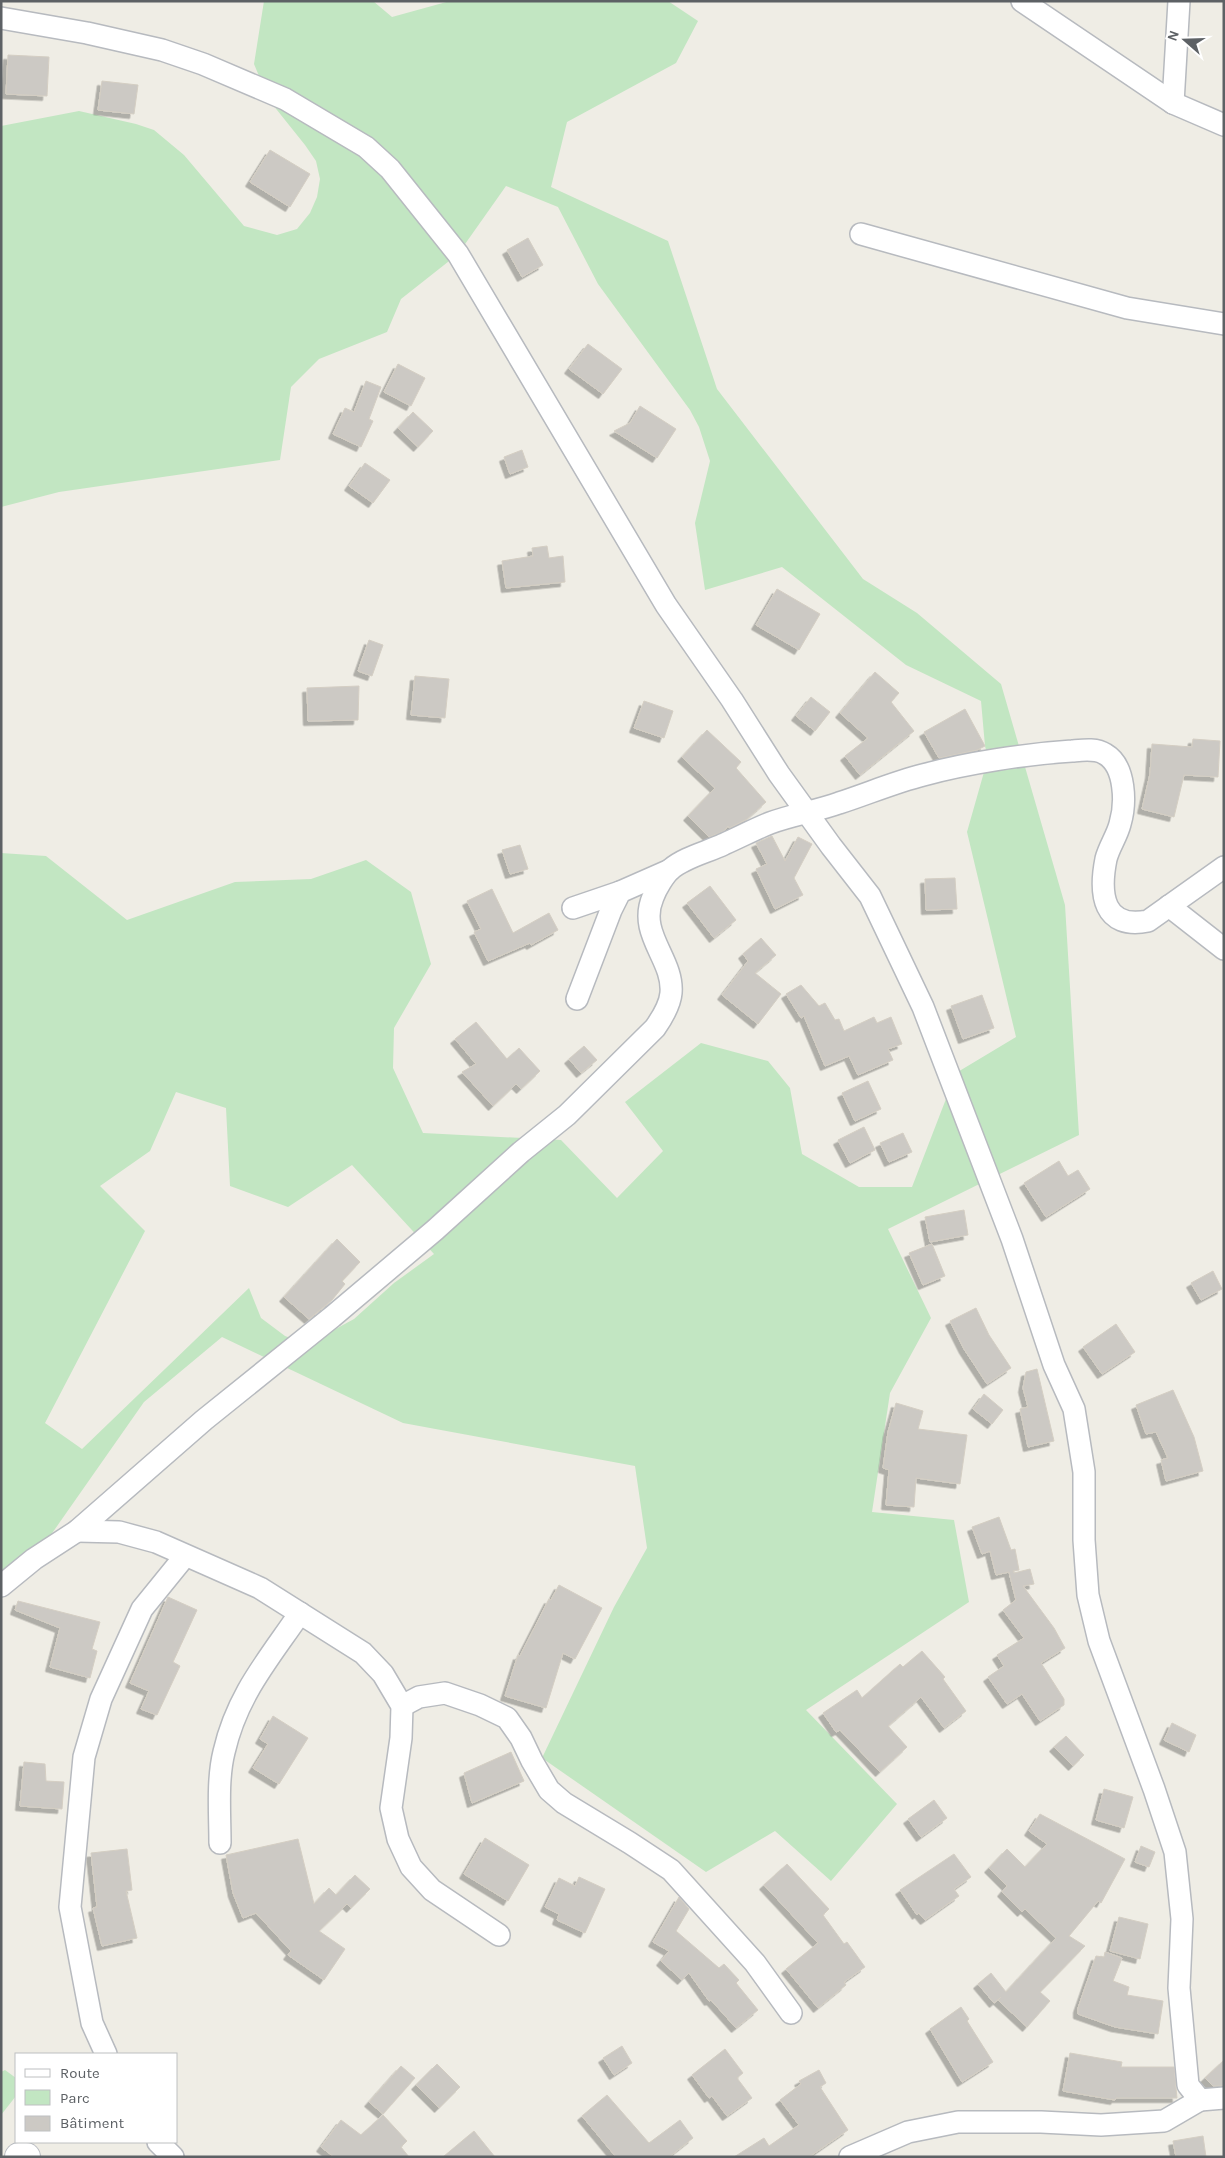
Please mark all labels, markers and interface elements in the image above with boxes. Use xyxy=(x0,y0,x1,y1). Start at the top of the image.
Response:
north arrow xyxy=(1160,15,1210,65)
text: N xyxy=(1164,28,1183,43)
legend xyxy=(15,2053,178,2143)
text: Route xyxy=(60,2064,100,2082)
text: Parc xyxy=(60,2089,90,2107)
text: Bâtiment xyxy=(60,2114,124,2132)

